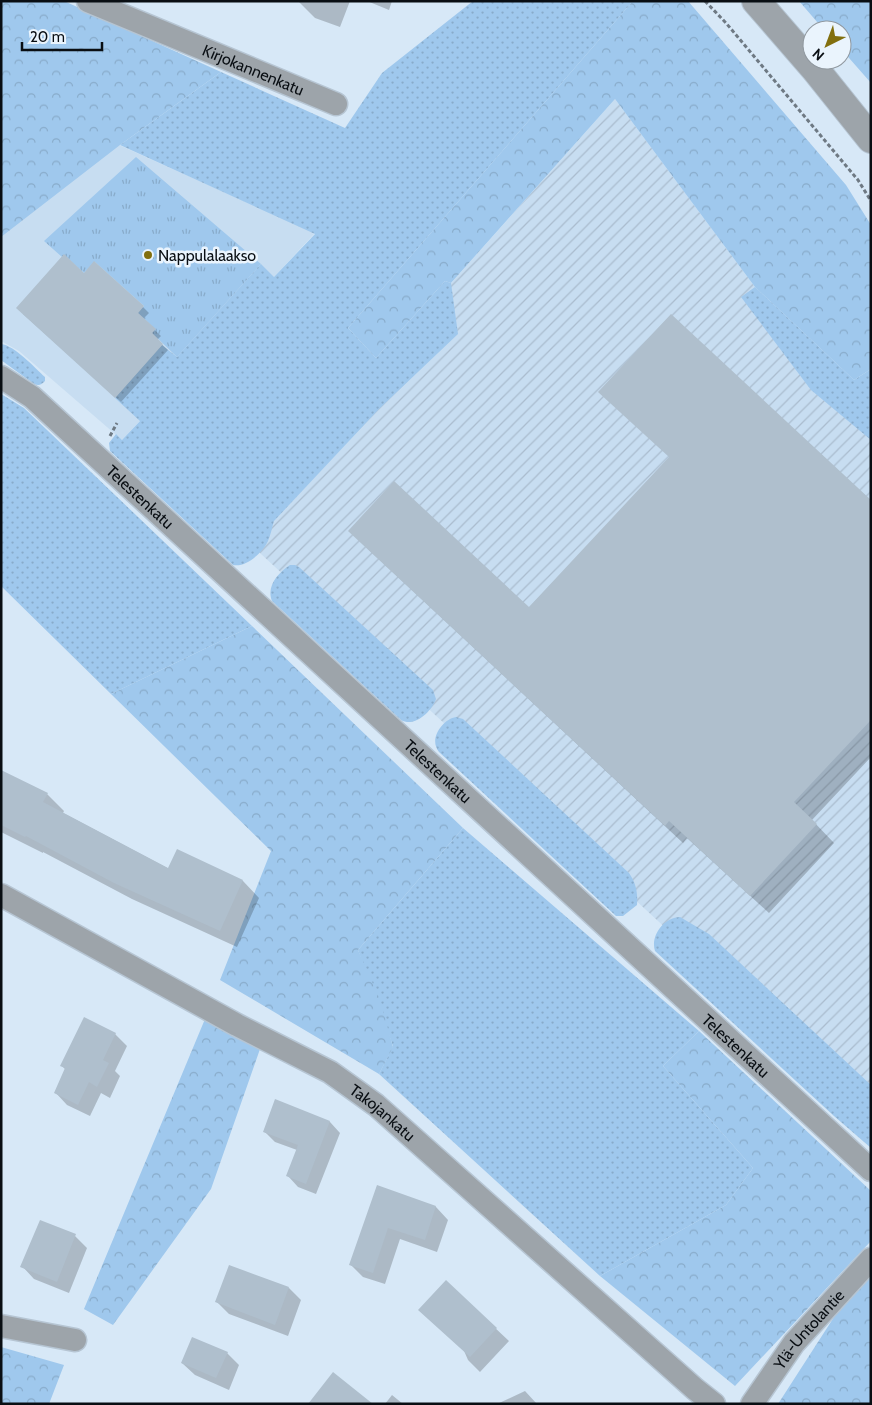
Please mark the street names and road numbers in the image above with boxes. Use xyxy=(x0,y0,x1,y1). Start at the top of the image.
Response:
street label: Kirjokannenkatu xyxy=(199,41,307,100)
street label: Telestenkatu xyxy=(102,461,178,533)
street label: Telestenkatu xyxy=(400,736,475,807)
street label: Telestenkatu xyxy=(698,1010,773,1082)
street label: Takojankatu xyxy=(346,1080,419,1145)
street label: Ylä-Untolantie xyxy=(769,1286,848,1374)

